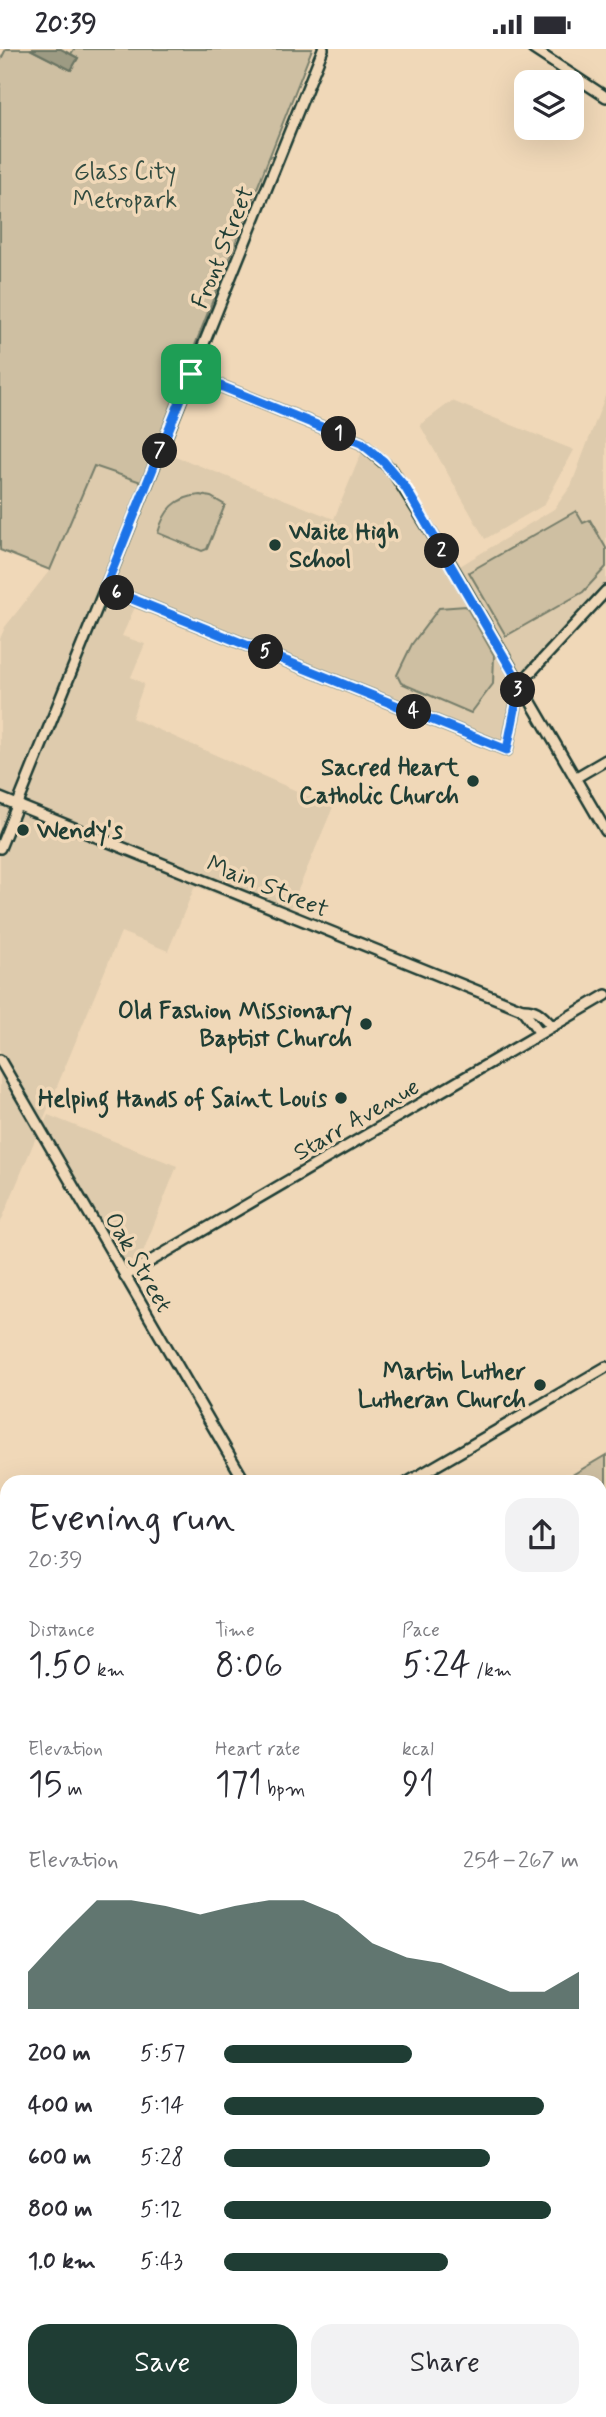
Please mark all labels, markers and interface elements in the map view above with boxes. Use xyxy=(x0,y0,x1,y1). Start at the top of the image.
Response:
text: 20:39 xyxy=(35,8,97,42)
map controls xyxy=(514,70,584,140)
button: layers xyxy=(514,70,584,140)
park label: Glass City Metropark xyxy=(73,157,177,216)
street label: Front Street xyxy=(185,182,262,313)
pin xyxy=(161,344,221,404)
icon: arrive xyxy=(172,355,210,393)
pin: 1 xyxy=(322,417,356,451)
text: 1 xyxy=(334,421,343,446)
pin: 7 xyxy=(142,433,178,469)
text: 7 xyxy=(154,438,165,463)
place label: Waite High School xyxy=(288,517,399,576)
pin: 2 xyxy=(424,533,460,569)
marker: Waite High School xyxy=(267,537,283,553)
text: 2 xyxy=(437,538,446,563)
pin: 6 xyxy=(100,575,134,611)
text: 6 xyxy=(112,580,121,605)
pin: 5 xyxy=(248,635,284,669)
text: 5 xyxy=(260,639,271,664)
pin: 3 xyxy=(500,673,536,707)
text: 3 xyxy=(513,677,522,702)
pin: 4 xyxy=(396,695,432,729)
text: 4 xyxy=(408,699,419,724)
place label: Sacred Heart Catholic Church xyxy=(299,753,460,812)
marker: Sacred Heart Catholic Church xyxy=(465,773,481,789)
place label: Wendy's xyxy=(36,816,123,847)
marker: Wendy's xyxy=(15,822,31,838)
street label: Main Street xyxy=(202,849,333,926)
place label: Old Fashion Missionary Baptist Church xyxy=(118,996,352,1055)
marker: Old Fashion Missionary Baptist Church xyxy=(358,1016,374,1032)
street label: Starr Avenue xyxy=(288,1072,425,1169)
place label: Helping Hands of Saint Louis xyxy=(38,1084,327,1118)
marker: Helping Hands of Saint Louis xyxy=(333,1090,349,1106)
street label: Oak Street xyxy=(96,1207,179,1319)
place label: Martin Luther Lutheran Church xyxy=(358,1357,526,1416)
marker: Martin Luther Lutheran Church xyxy=(532,1377,548,1393)
text: Evening run xyxy=(28,1495,235,1544)
button: share xyxy=(505,1498,579,1572)
text: 20:39 xyxy=(28,1546,83,1576)
text: Distance xyxy=(28,1618,95,1643)
text: Time xyxy=(215,1618,255,1643)
text: Pace xyxy=(402,1618,440,1643)
text: 1.50 xyxy=(28,1643,92,1689)
text: 8:06 xyxy=(215,1643,283,1689)
text: 5:24 xyxy=(402,1643,471,1689)
text: km xyxy=(92,1658,125,1683)
text: /km xyxy=(471,1658,512,1683)
text: Elevation xyxy=(28,1737,103,1762)
text: Heart rate xyxy=(215,1737,300,1762)
text: kcal xyxy=(402,1737,434,1762)
text: 15 xyxy=(28,1762,62,1808)
text: 171 xyxy=(215,1762,262,1808)
text: 91 xyxy=(402,1762,434,1808)
text: m xyxy=(62,1777,83,1802)
text: bpm xyxy=(262,1777,305,1802)
text: Elevation xyxy=(28,1846,119,1876)
text: 254–267 m xyxy=(463,1846,579,1876)
text: 200 m xyxy=(28,2039,91,2069)
text: 5:57 xyxy=(140,2039,185,2069)
text: 400 m xyxy=(28,2091,93,2121)
text: 5:14 xyxy=(140,2091,184,2121)
text: 600 m xyxy=(28,2143,91,2173)
text: 5:28 xyxy=(140,2143,184,2173)
text: 800 m xyxy=(28,2195,92,2225)
text: 5:12 xyxy=(140,2195,182,2225)
text: 1.0 km xyxy=(28,2247,96,2277)
text: 5:43 xyxy=(140,2247,183,2277)
button: Save xyxy=(28,2324,297,2404)
button: Share xyxy=(311,2324,579,2404)

